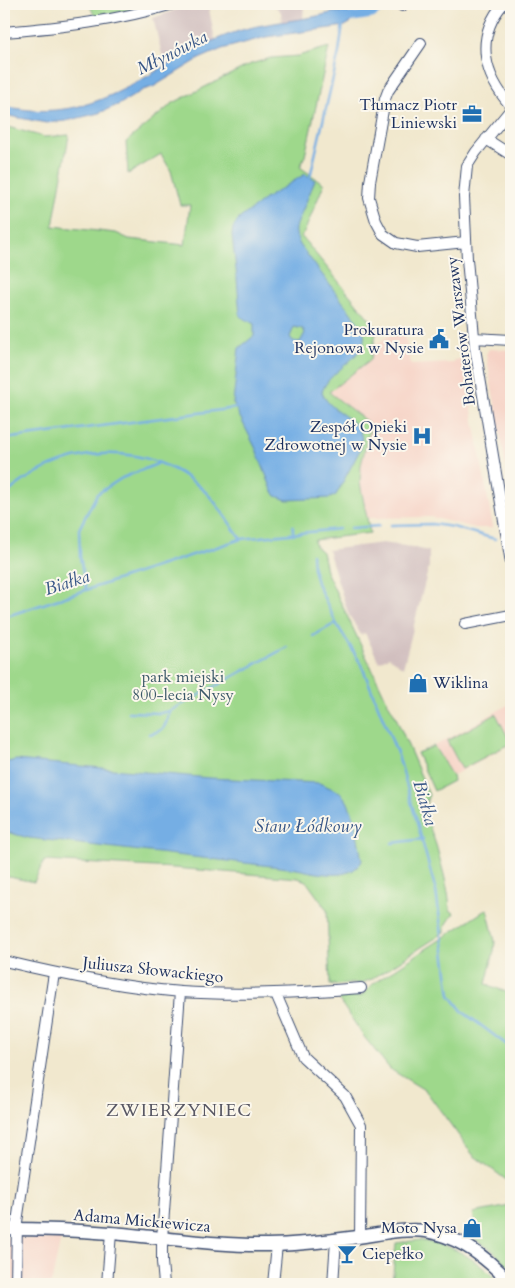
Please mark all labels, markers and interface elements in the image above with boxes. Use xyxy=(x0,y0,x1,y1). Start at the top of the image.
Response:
water label: Młynówka xyxy=(132,24,212,82)
place label: Tłumacz Piotr Liniewski xyxy=(359,94,458,134)
office icon: Tłumacz Piotr Liniewski xyxy=(461,103,483,125)
street label: Bohaterów Warszawy xyxy=(441,255,481,407)
place label: Prokuratura Rejonowa w Nysie xyxy=(294,319,424,359)
public building icon: Prokuratura Rejonowa w Nysie xyxy=(428,328,450,350)
place label: Zespół Opieki Zdrowotnej w Nysie xyxy=(265,416,407,456)
hospital icon: Zespół Opieki Zdrowotnej w Nysie xyxy=(411,425,433,447)
water label: Białka xyxy=(41,564,93,602)
park label: park miejski 800-lecia Nysy xyxy=(132,666,235,706)
shop icon: Wiklina xyxy=(407,672,429,694)
place label: Wiklina xyxy=(432,672,488,694)
water label: Białka xyxy=(407,777,443,829)
water label: Staw Łódkowy xyxy=(254,814,362,839)
street label: Juliusza Słowackiego xyxy=(80,951,225,988)
district label: ZWIERZYNIEC xyxy=(106,1098,252,1123)
street label: Adama Mickiewicza xyxy=(73,1204,212,1238)
place label: Moto Nysa xyxy=(381,1217,457,1239)
shop icon: Moto Nysa xyxy=(461,1217,483,1239)
bar icon: Ciepełko xyxy=(336,1243,358,1265)
place label: Ciepełko xyxy=(362,1243,424,1265)

